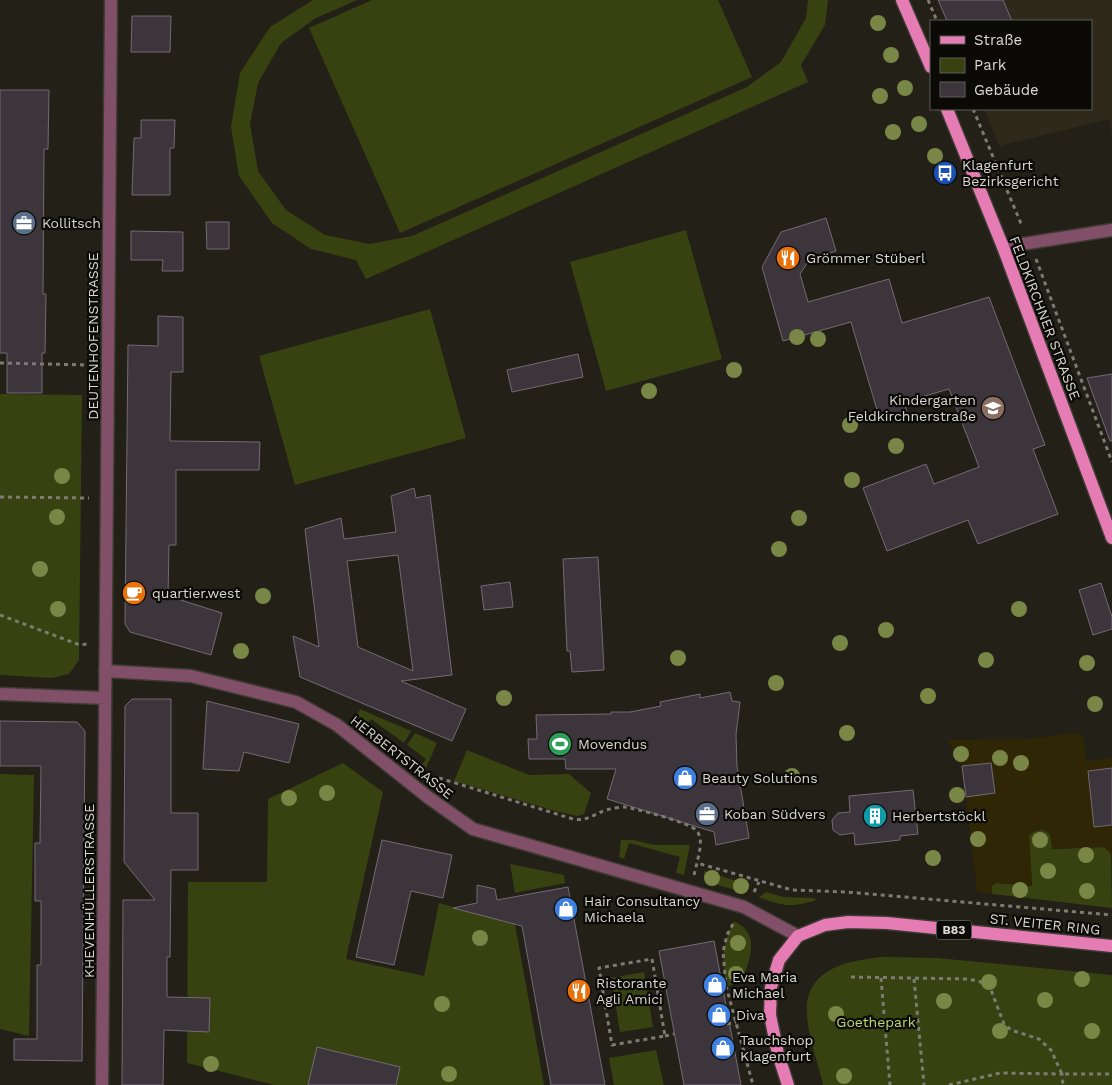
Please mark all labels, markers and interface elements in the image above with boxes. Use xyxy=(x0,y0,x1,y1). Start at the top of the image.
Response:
legend xyxy=(930,20,1092,110)
text: Straße xyxy=(974,31,1022,49)
text: Park xyxy=(974,56,1007,74)
text: Gebäude xyxy=(974,81,1039,99)
place label: Klagenfurt Bezirksgericht xyxy=(962,157,1059,189)
bus stop icon: Klagenfurt Bezirksgericht xyxy=(932,160,958,186)
office icon: Kollitsch xyxy=(11,210,37,236)
place label: Kollitsch xyxy=(42,215,101,231)
street label: FELDKIRCHNER STRASSE xyxy=(1006,234,1084,402)
restaurant icon: Grömmer Stüberl xyxy=(775,245,801,271)
place label: Grömmer Stüberl xyxy=(806,250,926,266)
street label: DEUTENHOFENSTRASSE xyxy=(85,252,101,420)
place label: Kindergarten Feldkirchnerstraße xyxy=(848,392,976,424)
school or university icon: Kindergarten Feldkirchnerstraße xyxy=(980,395,1006,421)
cafe icon: quartier.west xyxy=(121,580,147,606)
place label: quartier.west xyxy=(152,585,240,601)
street label: HERBERTSTRASSE xyxy=(347,712,457,802)
sports icon: Movendus xyxy=(547,731,573,757)
place label: Movendus xyxy=(578,736,647,752)
shop icon: Beauty Solutions xyxy=(672,765,698,791)
place label: Beauty Solutions xyxy=(702,770,818,786)
office icon: Koban Südvers xyxy=(694,801,720,827)
building icon: Herbertstöckl xyxy=(862,803,888,829)
street label: KHEVENHÜLLERSTRASSE xyxy=(81,804,97,978)
place label: Koban Südvers xyxy=(724,806,826,822)
place label: Herbertstöckl xyxy=(892,808,986,824)
place label: Hair Consultancy Michaela xyxy=(584,893,701,925)
shop icon: Hair Consultancy Michaela xyxy=(553,896,579,922)
street label: ST. VEITER RING xyxy=(989,910,1101,938)
road number: B83 xyxy=(936,920,972,940)
place label: Eva Maria Michael xyxy=(732,969,797,1001)
shop icon: Eva Maria Michael xyxy=(702,972,728,998)
place label: Ristorante Agli Amici xyxy=(596,975,667,1007)
restaurant icon: Ristorante Agli Amici xyxy=(566,978,592,1004)
shop icon: Diva xyxy=(706,1002,732,1028)
place label: Diva xyxy=(736,1007,765,1023)
park label: Goethepark xyxy=(836,1014,916,1030)
place label: Tauchshop Klagenfurt xyxy=(740,1032,813,1064)
shop icon: Tauchshop Klagenfurt xyxy=(710,1035,736,1061)

